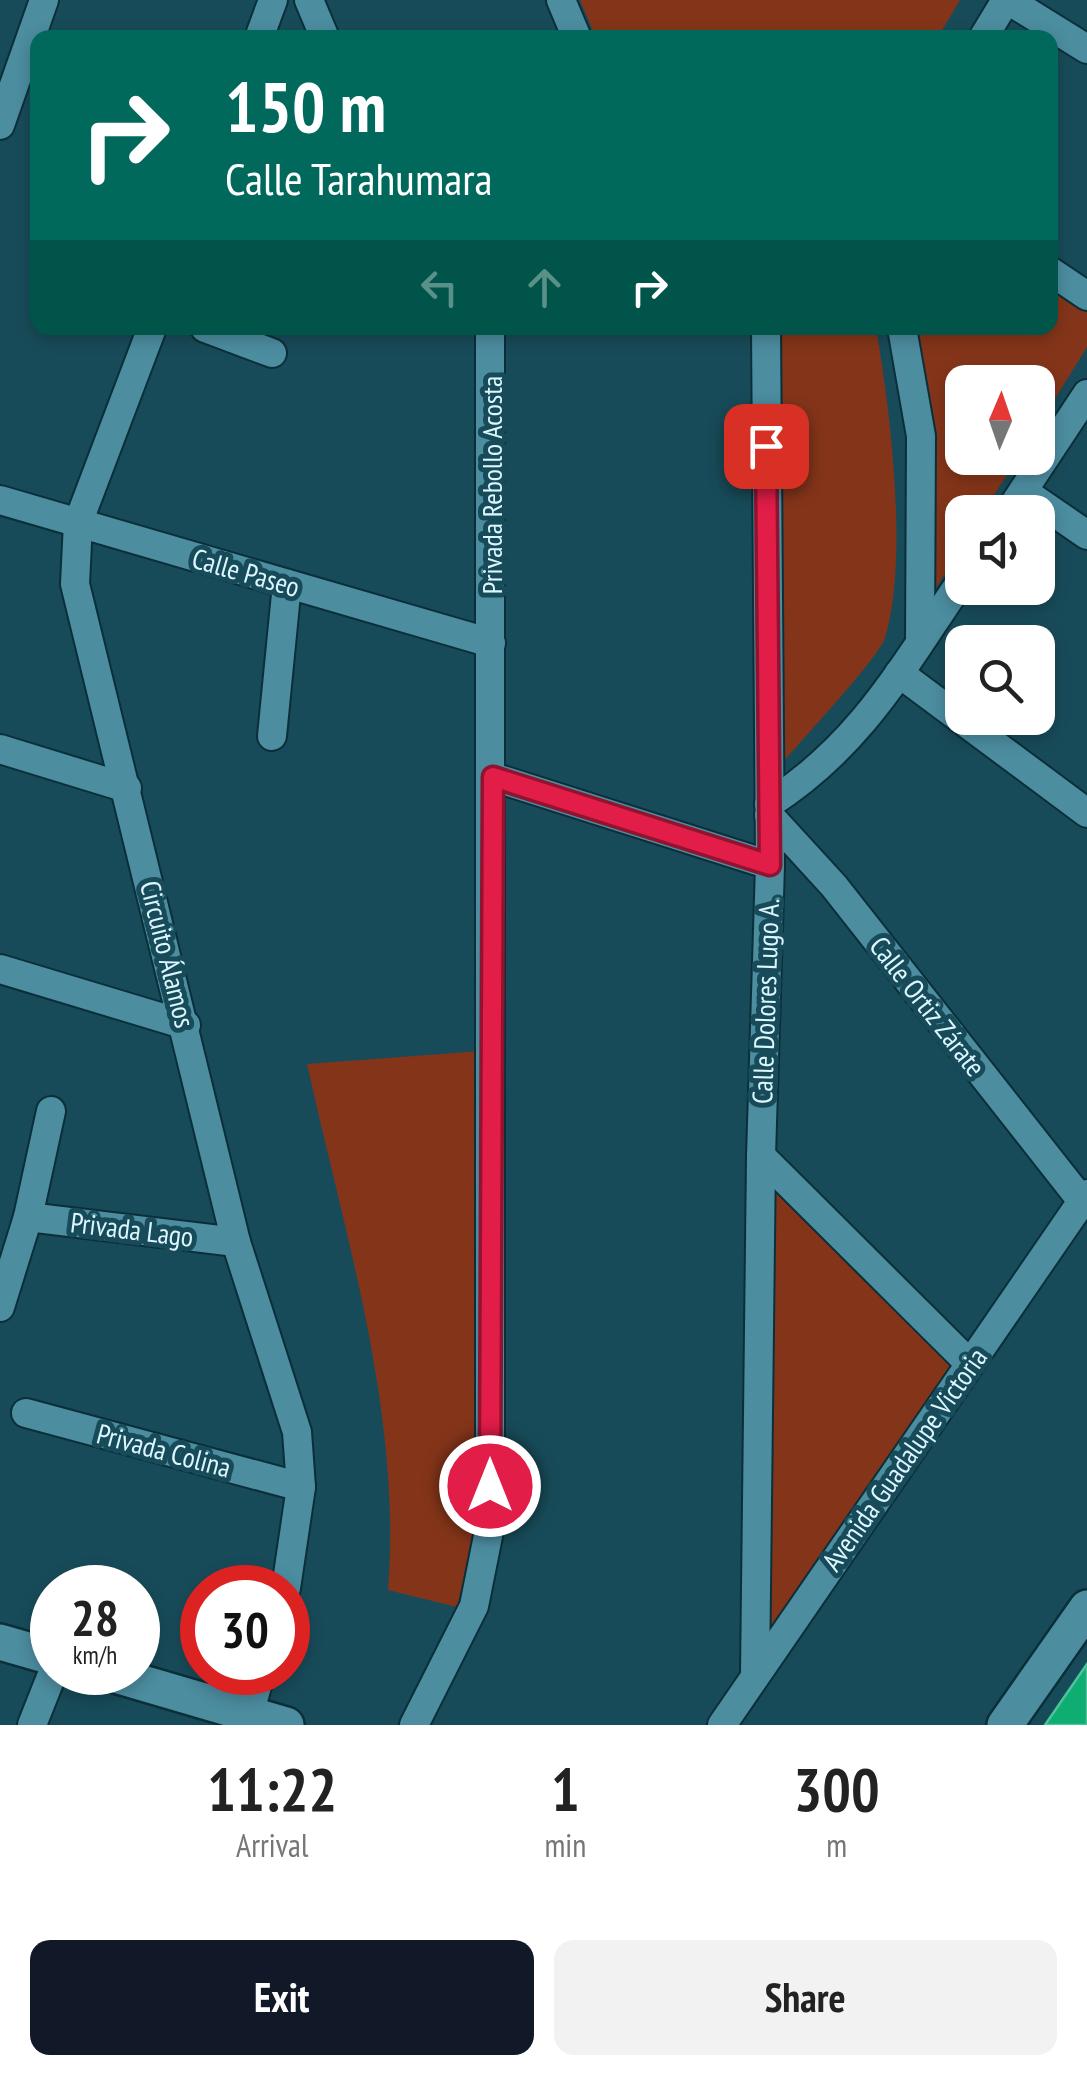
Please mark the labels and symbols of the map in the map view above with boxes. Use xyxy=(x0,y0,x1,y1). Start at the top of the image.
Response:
north arrow xyxy=(945,365,1055,475)
street label: Privada Rebollo Acosta xyxy=(473,376,510,594)
pin xyxy=(724,404,809,489)
street label: Calle Paseo xyxy=(188,539,304,605)
street label: Circuito Álamos xyxy=(132,877,204,1031)
street label: Calle Dolores Lugo A. xyxy=(743,898,787,1104)
street label: Calle Ortiz Zárate xyxy=(862,928,994,1084)
street label: Privada Lago xyxy=(68,1203,196,1255)
street label: Avenida Guadalupe Victoria xyxy=(813,1340,995,1578)
street label: Privada Colina xyxy=(93,1414,235,1486)
position arrow xyxy=(438,1434,542,1538)
speed limit sign: 30 xyxy=(180,1565,310,1695)

